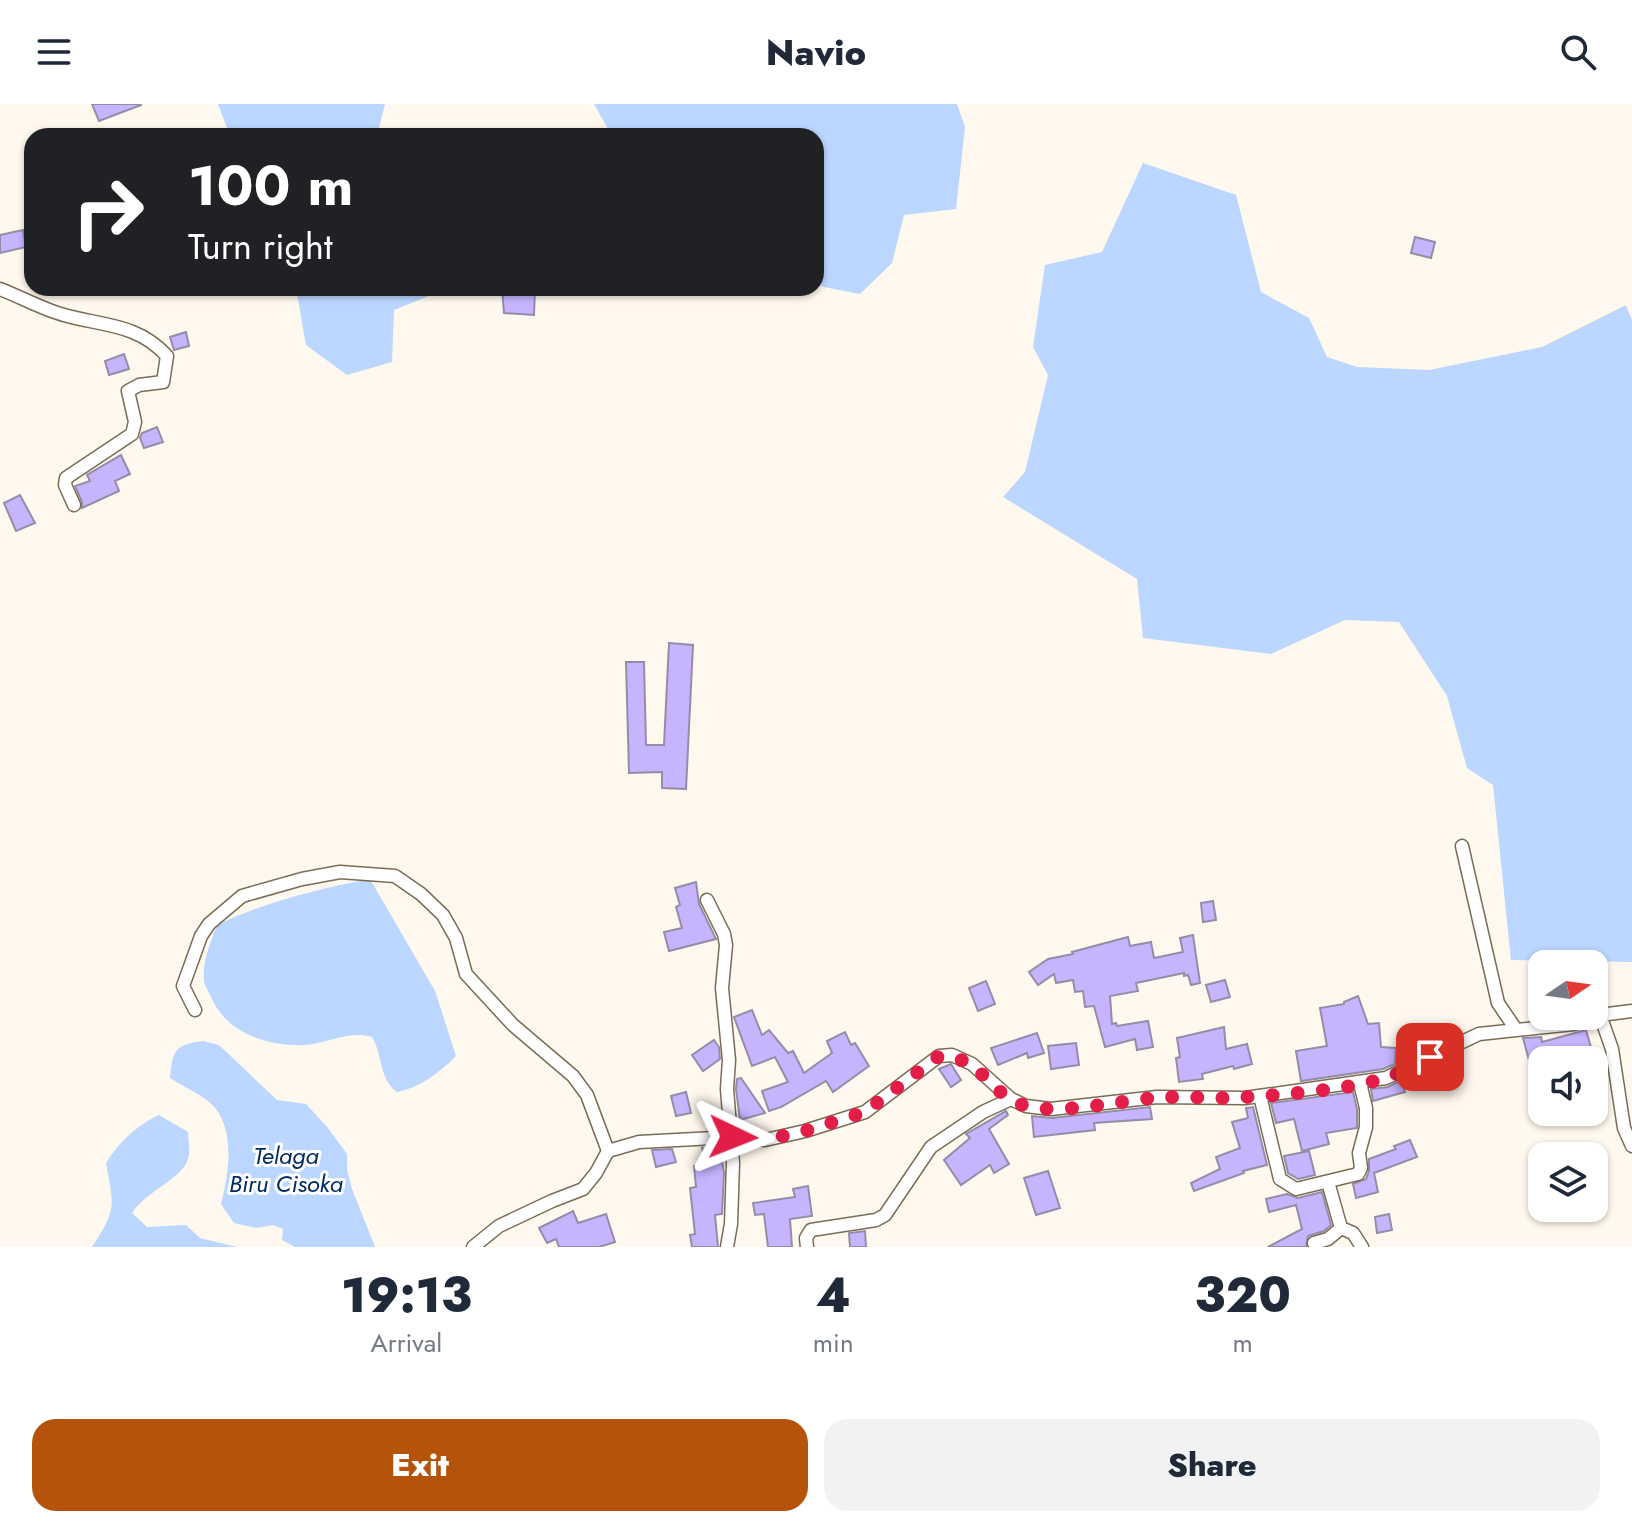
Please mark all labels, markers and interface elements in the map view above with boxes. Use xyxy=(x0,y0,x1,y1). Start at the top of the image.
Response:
text: Navio xyxy=(766,26,866,78)
icon: menu xyxy=(32,30,76,74)
icon: search xyxy=(1556,30,1600,74)
text: 100 m xyxy=(188,145,353,226)
icon: right xyxy=(56,160,160,264)
text: Turn right xyxy=(188,220,333,272)
north arrow xyxy=(1528,950,1608,1030)
map controls xyxy=(1528,950,1608,1222)
pin xyxy=(1396,1023,1464,1091)
icon: arrive xyxy=(1408,1035,1452,1079)
button: sound xyxy=(1528,1046,1608,1126)
position arrow xyxy=(691,1095,775,1179)
water label: Telaga Biru Cisoka xyxy=(229,1138,343,1201)
button: layers xyxy=(1528,1142,1608,1222)
text: 19:13 xyxy=(341,1261,472,1330)
text: 4 xyxy=(816,1261,851,1330)
text: 320 xyxy=(1195,1261,1291,1330)
text: Arrival xyxy=(371,1324,442,1362)
text: min xyxy=(813,1324,854,1362)
text: m xyxy=(1233,1324,1253,1362)
button: Exit xyxy=(32,1419,808,1511)
button: Share xyxy=(824,1419,1600,1511)

